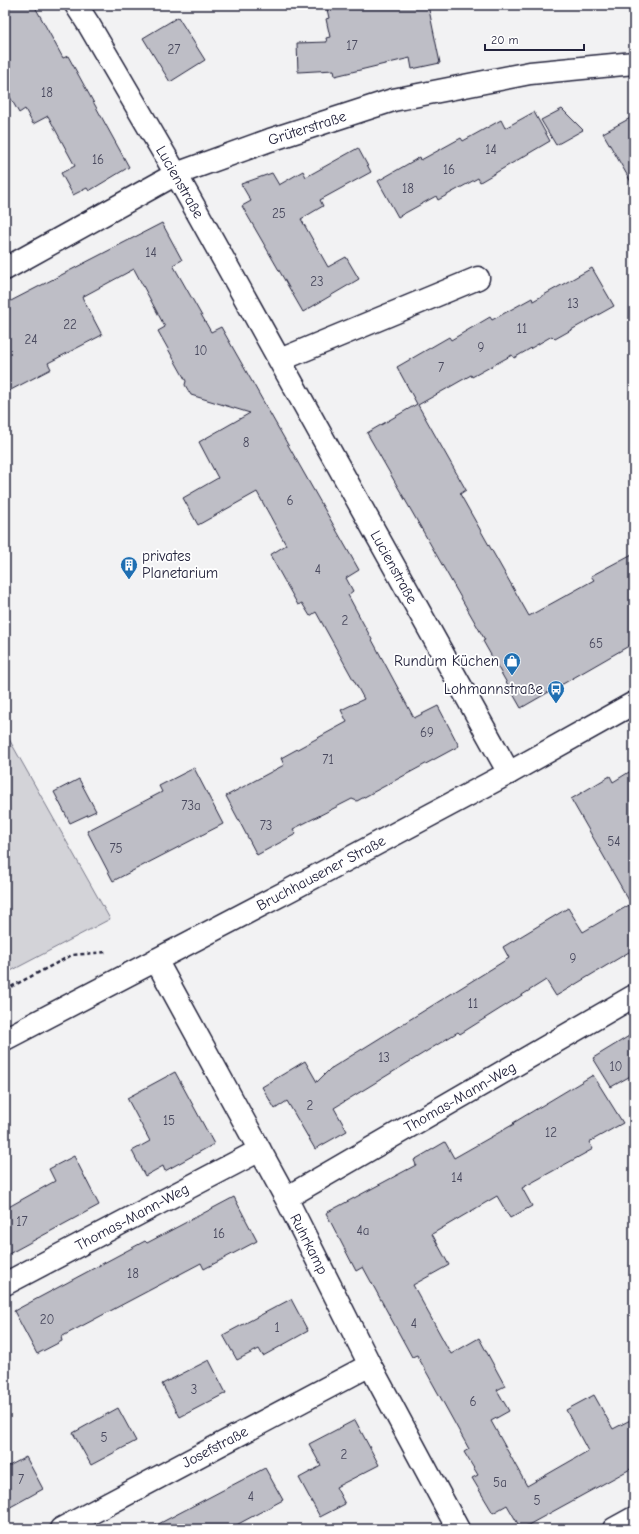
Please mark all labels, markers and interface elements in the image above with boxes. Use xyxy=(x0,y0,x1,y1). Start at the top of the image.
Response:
scale bar xyxy=(485,26,584,52)
text: 20 m xyxy=(491,33,519,47)
house number: 17 xyxy=(346,38,358,53)
house number: 27 xyxy=(168,42,180,57)
house number: 18 xyxy=(41,85,53,100)
street label: Grüterstraße xyxy=(266,107,349,149)
house number: 14 xyxy=(485,142,497,157)
street label: Lucienstraße xyxy=(152,143,208,222)
house number: 16 xyxy=(92,152,104,167)
house number: 16 xyxy=(443,162,455,177)
house number: 18 xyxy=(402,181,414,196)
house number: 25 xyxy=(272,206,286,221)
house number: 14 xyxy=(145,245,157,260)
house number: 23 xyxy=(310,274,324,289)
house number: 13 xyxy=(567,296,579,311)
house number: 22 xyxy=(63,317,77,332)
house number: 11 xyxy=(517,321,527,336)
house number: 24 xyxy=(24,332,38,347)
house number: 9 xyxy=(478,340,485,355)
house number: 10 xyxy=(194,343,208,358)
house number: 7 xyxy=(438,360,444,375)
house number: 8 xyxy=(243,435,250,450)
house number: 6 xyxy=(286,493,294,508)
street label: Lucienstraße xyxy=(367,527,422,607)
place label: privates Planetarium xyxy=(142,547,218,582)
building icon: privates Planetarium xyxy=(119,555,139,580)
house number: 4 xyxy=(315,562,321,577)
house number: 2 xyxy=(342,613,349,628)
house number: 65 xyxy=(589,636,603,651)
shop icon: Rundum Küchen xyxy=(502,651,522,676)
place label: Rundum Küchen xyxy=(394,652,499,670)
bus stop icon: Lohmannstraße xyxy=(546,679,566,704)
place label: Lohmannstraße xyxy=(444,680,543,698)
house number: 69 xyxy=(420,725,434,740)
house number: 71 xyxy=(322,752,334,767)
house number: 73a xyxy=(181,798,201,813)
house number: 73 xyxy=(260,818,272,833)
street label: Bruchhausener Straße xyxy=(253,831,389,915)
house number: 54 xyxy=(607,834,621,849)
house number: 75 xyxy=(109,841,123,856)
house number: 9 xyxy=(570,951,577,966)
house number: 11 xyxy=(468,996,478,1011)
house number: 13 xyxy=(378,1050,390,1065)
street label: Thomas-Mann-Weg xyxy=(401,1058,519,1136)
house number: 10 xyxy=(609,1059,623,1074)
house number: 2 xyxy=(307,1098,314,1113)
house number: 15 xyxy=(163,1113,175,1128)
house number: 12 xyxy=(545,1125,557,1140)
house number: 14 xyxy=(451,1170,463,1185)
street label: Thomas-Mann-Weg xyxy=(72,1179,192,1255)
street label: Ruhrkamp xyxy=(286,1211,332,1277)
house number: 17 xyxy=(16,1214,28,1229)
house number: 4a xyxy=(356,1223,370,1238)
house number: 16 xyxy=(213,1226,225,1241)
house number: 18 xyxy=(127,1266,139,1281)
house number: 20 xyxy=(40,1312,54,1327)
house number: 4 xyxy=(411,1316,417,1331)
house number: 1 xyxy=(274,1320,280,1335)
house number: 3 xyxy=(191,1382,197,1397)
house number: 6 xyxy=(469,1394,477,1409)
street label: Josefstraße xyxy=(179,1422,251,1472)
house number: 5 xyxy=(100,1430,108,1445)
house number: 2 xyxy=(341,1447,348,1462)
house number: 7 xyxy=(18,1472,24,1487)
house number: 5a xyxy=(493,1475,507,1490)
house number: 4 xyxy=(248,1489,254,1504)
house number: 5 xyxy=(533,1493,541,1508)

